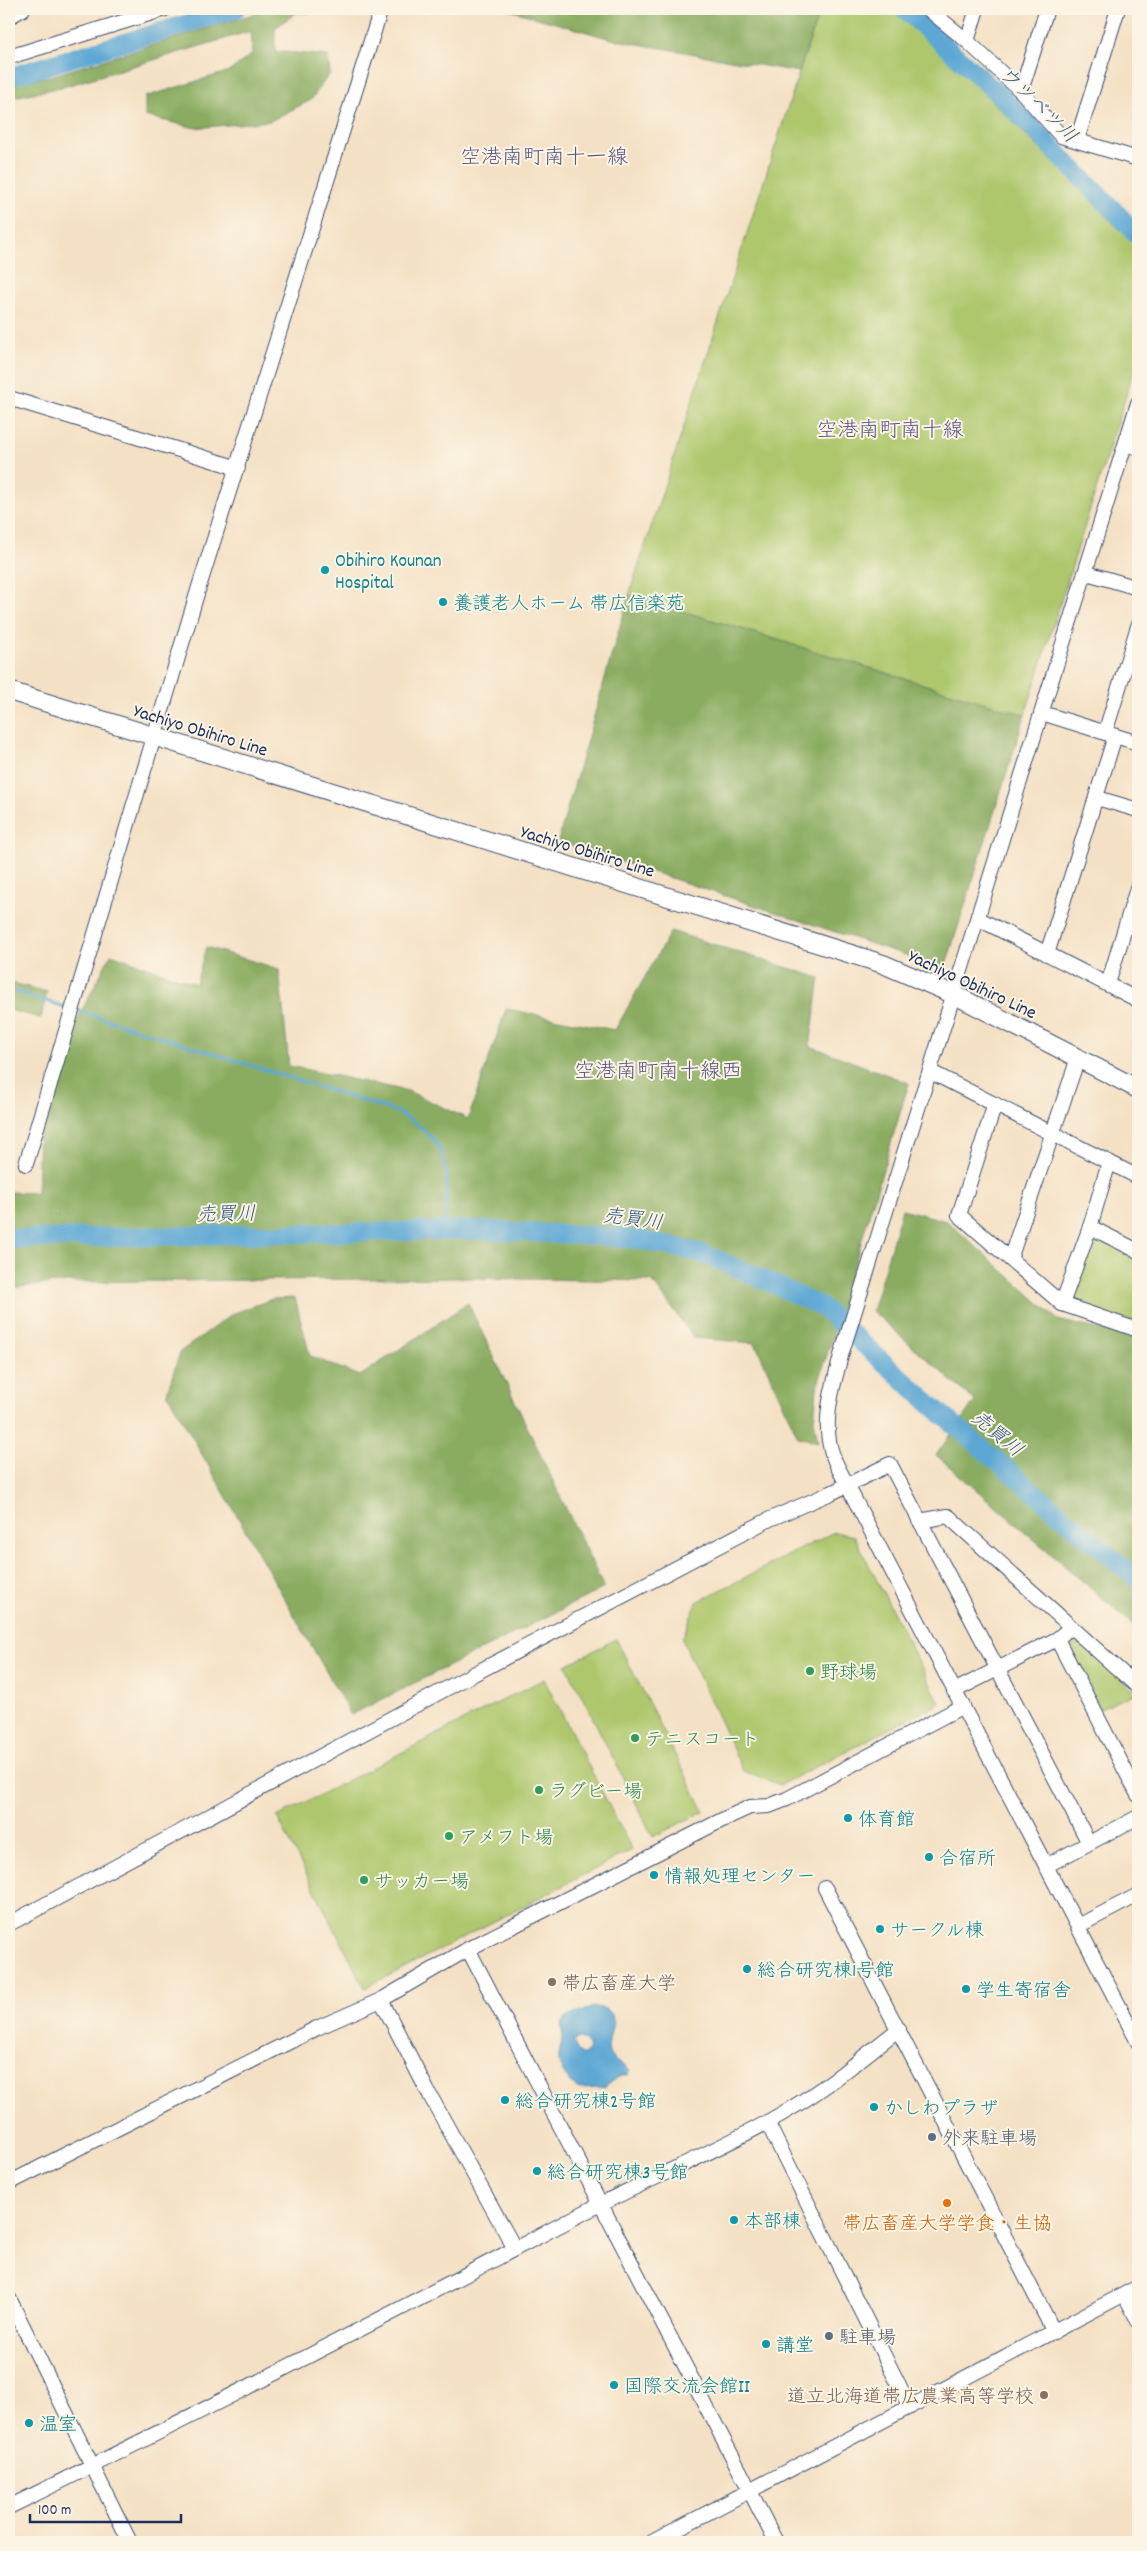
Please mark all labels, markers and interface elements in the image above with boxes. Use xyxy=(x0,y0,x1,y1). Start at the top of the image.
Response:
water label: ウツベツ川 xyxy=(991,61,1083,151)
district label: 空港南町南十一線 xyxy=(460,144,628,174)
district label: 空港南町南十線 xyxy=(817,417,964,447)
place label: Obihiro Kounan Hospital xyxy=(335,549,442,598)
marker: Obihiro Kounan Hospital xyxy=(319,564,331,576)
place label: 養護老人ホーム 帯広信楽苑 xyxy=(453,592,685,619)
marker: 養護老人ホーム 帯広信楽苑 xyxy=(437,596,449,608)
street label: Yachiyo Obihiro Line xyxy=(129,699,270,766)
street label: Yachiyo Obihiro Line xyxy=(516,820,657,887)
street label: Yachiyo Obihiro Line xyxy=(903,945,1040,1028)
district label: 空港南町南十線西 xyxy=(574,1058,742,1088)
water label: 売買川 xyxy=(196,1201,256,1231)
water label: 売買川 xyxy=(601,1203,664,1239)
water label: 売買川 xyxy=(964,1405,1028,1465)
place label: 野球場 xyxy=(820,1661,877,1688)
marker: 野球場 xyxy=(804,1665,816,1677)
place label: テニスコート xyxy=(645,1728,759,1755)
marker: テニスコート xyxy=(629,1732,641,1744)
place label: ラグビー場 xyxy=(549,1780,642,1807)
marker: ラグビー場 xyxy=(533,1784,545,1796)
place label: 体育館 xyxy=(858,1808,915,1835)
marker: 体育館 xyxy=(842,1812,854,1824)
place label: アメフト場 xyxy=(459,1826,553,1853)
marker: アメフト場 xyxy=(443,1830,455,1842)
place label: 合宿所 xyxy=(939,1847,996,1874)
marker: 合宿所 xyxy=(923,1851,935,1863)
place label: 情報処理センター xyxy=(664,1865,815,1892)
marker: 情報処理センター xyxy=(648,1869,660,1881)
place label: サッカー場 xyxy=(374,1870,469,1897)
marker: サッカー場 xyxy=(358,1874,370,1886)
place label: サークル棟 xyxy=(890,1919,984,1946)
marker: サークル棟 xyxy=(874,1923,886,1935)
place label: 総合研究棟1号館 xyxy=(757,1959,894,1986)
marker: 総合研究棟1号館 xyxy=(741,1963,753,1975)
place label: 帯広畜産大学 xyxy=(562,1972,676,1999)
marker: 帯広畜産大学 xyxy=(546,1976,558,1988)
place label: 学生寄宿舎 xyxy=(976,1979,1071,2006)
marker: 学生寄宿舎 xyxy=(960,1983,972,1995)
place label: 総合研究棟2号館 xyxy=(515,2090,656,2117)
marker: 総合研究棟2号館 xyxy=(499,2094,511,2106)
place label: かしわプラザ xyxy=(884,2097,998,2124)
marker: かしわプラザ xyxy=(868,2101,880,2113)
place label: 外来駐車場 xyxy=(942,2127,1037,2154)
marker: 外来駐車場 xyxy=(926,2131,938,2143)
place label: 総合研究棟3号館 xyxy=(547,2161,688,2188)
marker: 総合研究棟3号館 xyxy=(531,2165,543,2177)
marker: 帯広畜産大学学食・生協 xyxy=(941,2197,953,2209)
place label: 本部棟 xyxy=(744,2210,801,2237)
place label: 帯広畜産大学学食・生協 xyxy=(842,2212,1052,2239)
marker: 本部棟 xyxy=(728,2214,740,2226)
place label: 駐車場 xyxy=(839,2326,896,2353)
marker: 駐車場 xyxy=(823,2330,835,2342)
place label: 講堂 xyxy=(776,2334,814,2361)
marker: 講堂 xyxy=(760,2338,772,2350)
place label: 国際交流会館II xyxy=(624,2375,750,2402)
marker: 国際交流会館II xyxy=(608,2379,620,2391)
place label: 道立北海道帯広農業高等学校 xyxy=(787,2385,1034,2412)
marker: 道立北海道帯広農業高等学校 xyxy=(1038,2389,1050,2401)
place label: 温室 xyxy=(39,2413,77,2440)
marker: 温室 xyxy=(23,2417,35,2429)
scale bar xyxy=(30,2491,181,2523)
text: 100 m xyxy=(38,2500,71,2522)

